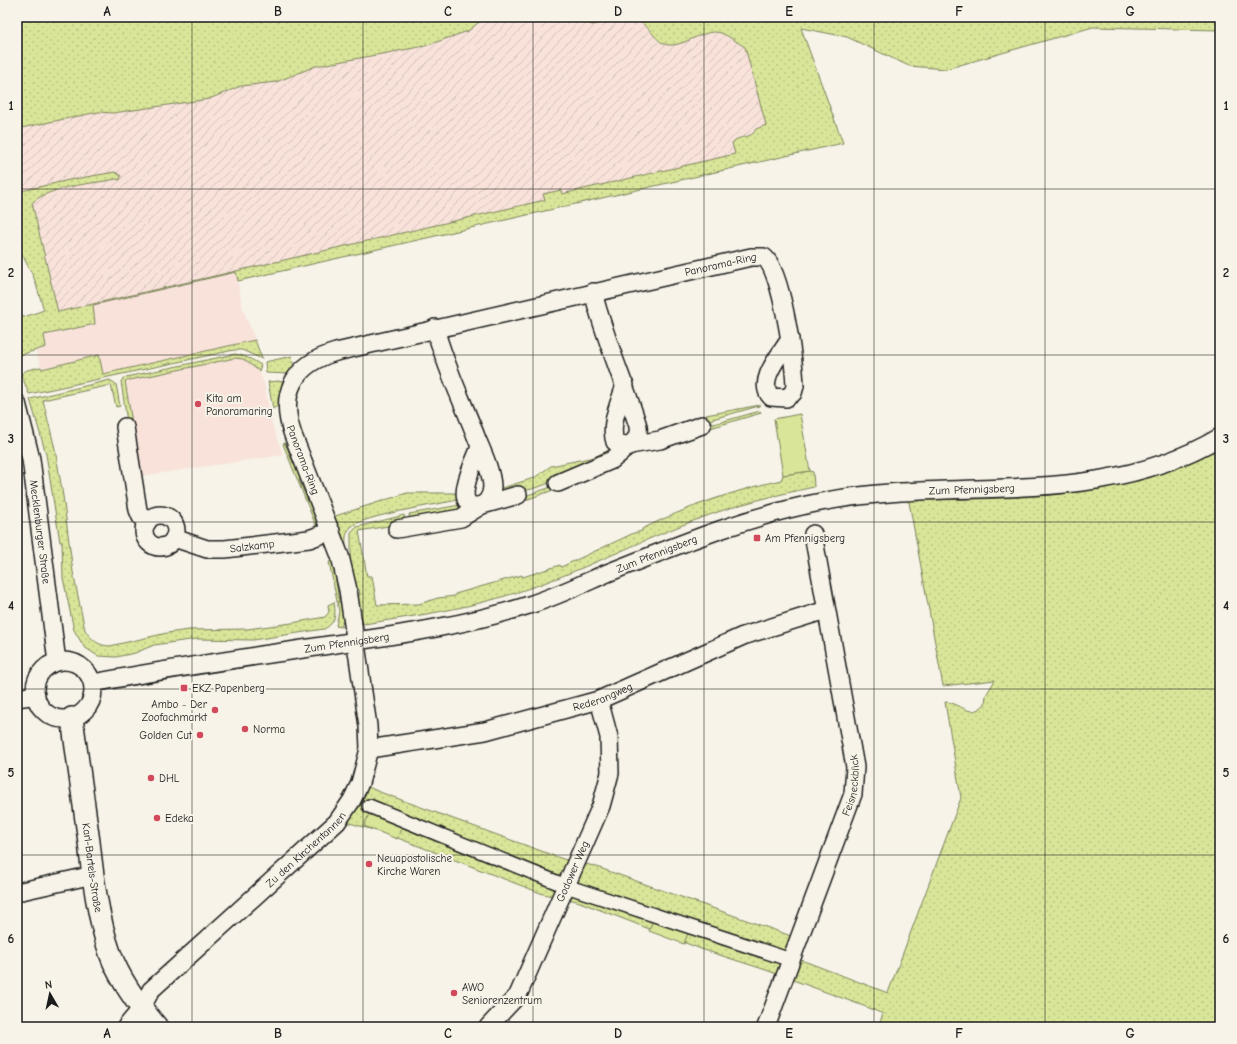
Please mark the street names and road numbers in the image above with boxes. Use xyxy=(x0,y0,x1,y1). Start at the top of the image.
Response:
street label: Panorama-Ring xyxy=(683,251,757,278)
street label: Panorama-Ring xyxy=(284,423,322,497)
street label: Mecklenburger Straße xyxy=(27,479,53,585)
street label: Zum Pfennigsberg xyxy=(929,481,1015,497)
street label: Zum Pfennigsberg xyxy=(614,532,699,575)
street label: Salzkamp xyxy=(229,537,275,555)
street label: Zum Pfennigsberg xyxy=(303,630,390,655)
street label: Rederangweg xyxy=(571,679,634,713)
street label: Feisneckblick xyxy=(839,753,862,818)
street label: Zu den Kirchentannen xyxy=(263,809,348,890)
street label: Karl-Bartels-Straße xyxy=(80,822,106,914)
street label: Godower Weg xyxy=(553,839,591,904)

